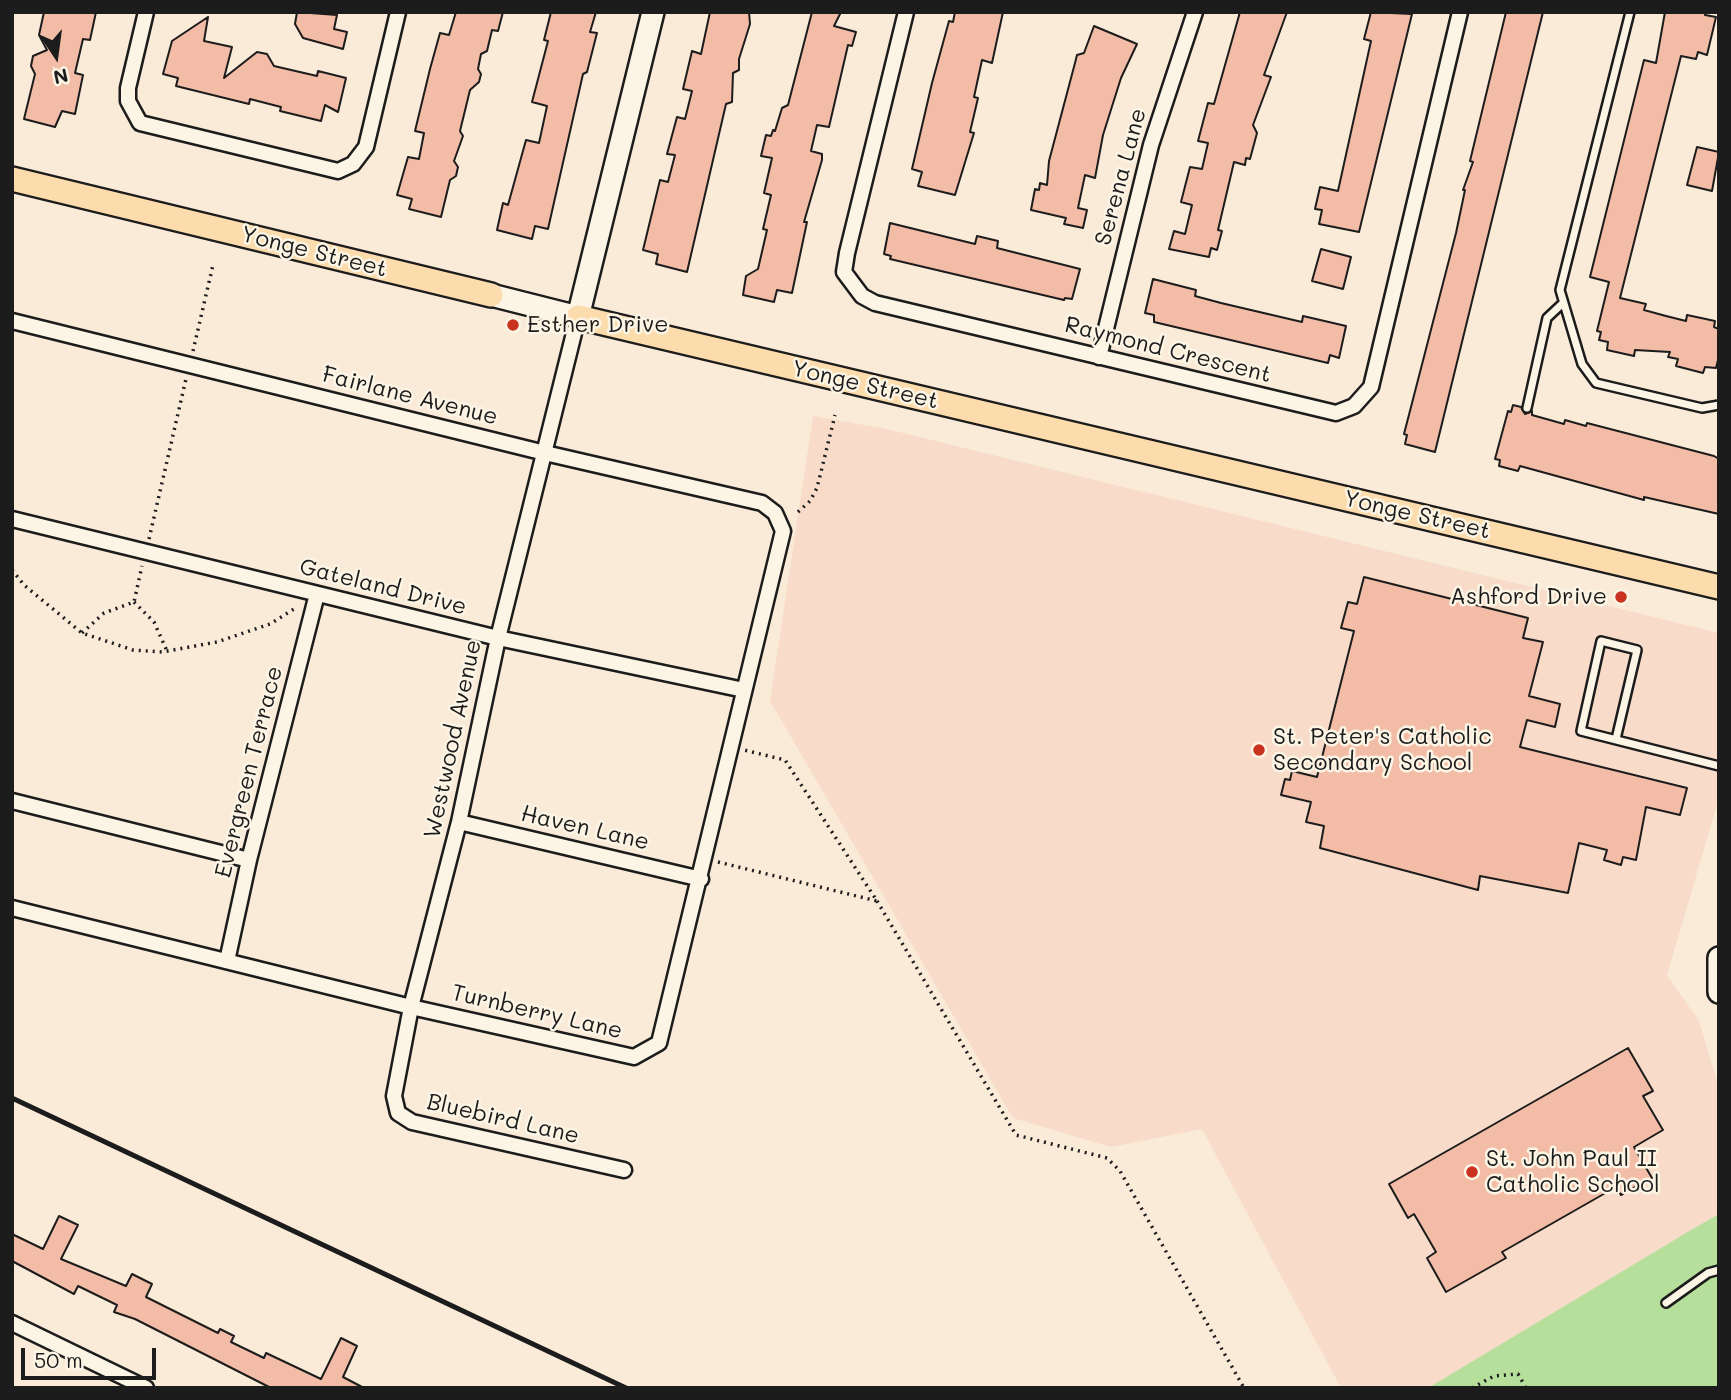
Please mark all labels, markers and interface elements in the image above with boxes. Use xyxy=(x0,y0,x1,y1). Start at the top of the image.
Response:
north arrow xyxy=(21,21,91,91)
text: N xyxy=(51,63,71,91)
street label: Serena Lane xyxy=(1089,105,1153,249)
street label: Yonge Street xyxy=(238,221,390,283)
place label: Esther Drive xyxy=(527,311,668,339)
street label: Raymond Crescent xyxy=(1062,311,1274,389)
marker: Esther Drive xyxy=(505,317,521,333)
street label: Yonge Street xyxy=(789,355,941,415)
street label: Fairlane Avenue xyxy=(319,361,501,431)
street label: Yonge Street xyxy=(1341,485,1493,545)
street label: Gateland Drive xyxy=(297,553,469,621)
place label: Ashford Drive xyxy=(1450,583,1607,611)
marker: Ashford Drive xyxy=(1613,589,1629,605)
street label: Westwood Avenue xyxy=(418,637,488,841)
street label: Evergreen Terrace xyxy=(209,663,289,881)
place label: St. Peter's Catholic Secondary School xyxy=(1273,723,1492,777)
marker: St. Peter's Catholic Secondary School xyxy=(1251,742,1267,758)
street label: Haven Lane xyxy=(518,800,652,856)
street label: Turnberry Lane xyxy=(449,979,625,1045)
street label: Bluebird Lane xyxy=(424,1088,582,1150)
place label: St. John Paul II Catholic School xyxy=(1486,1145,1660,1199)
marker: St. John Paul II Catholic School xyxy=(1464,1164,1480,1180)
scale bar xyxy=(24,1334,159,1378)
text: 50 m xyxy=(34,1346,83,1373)

